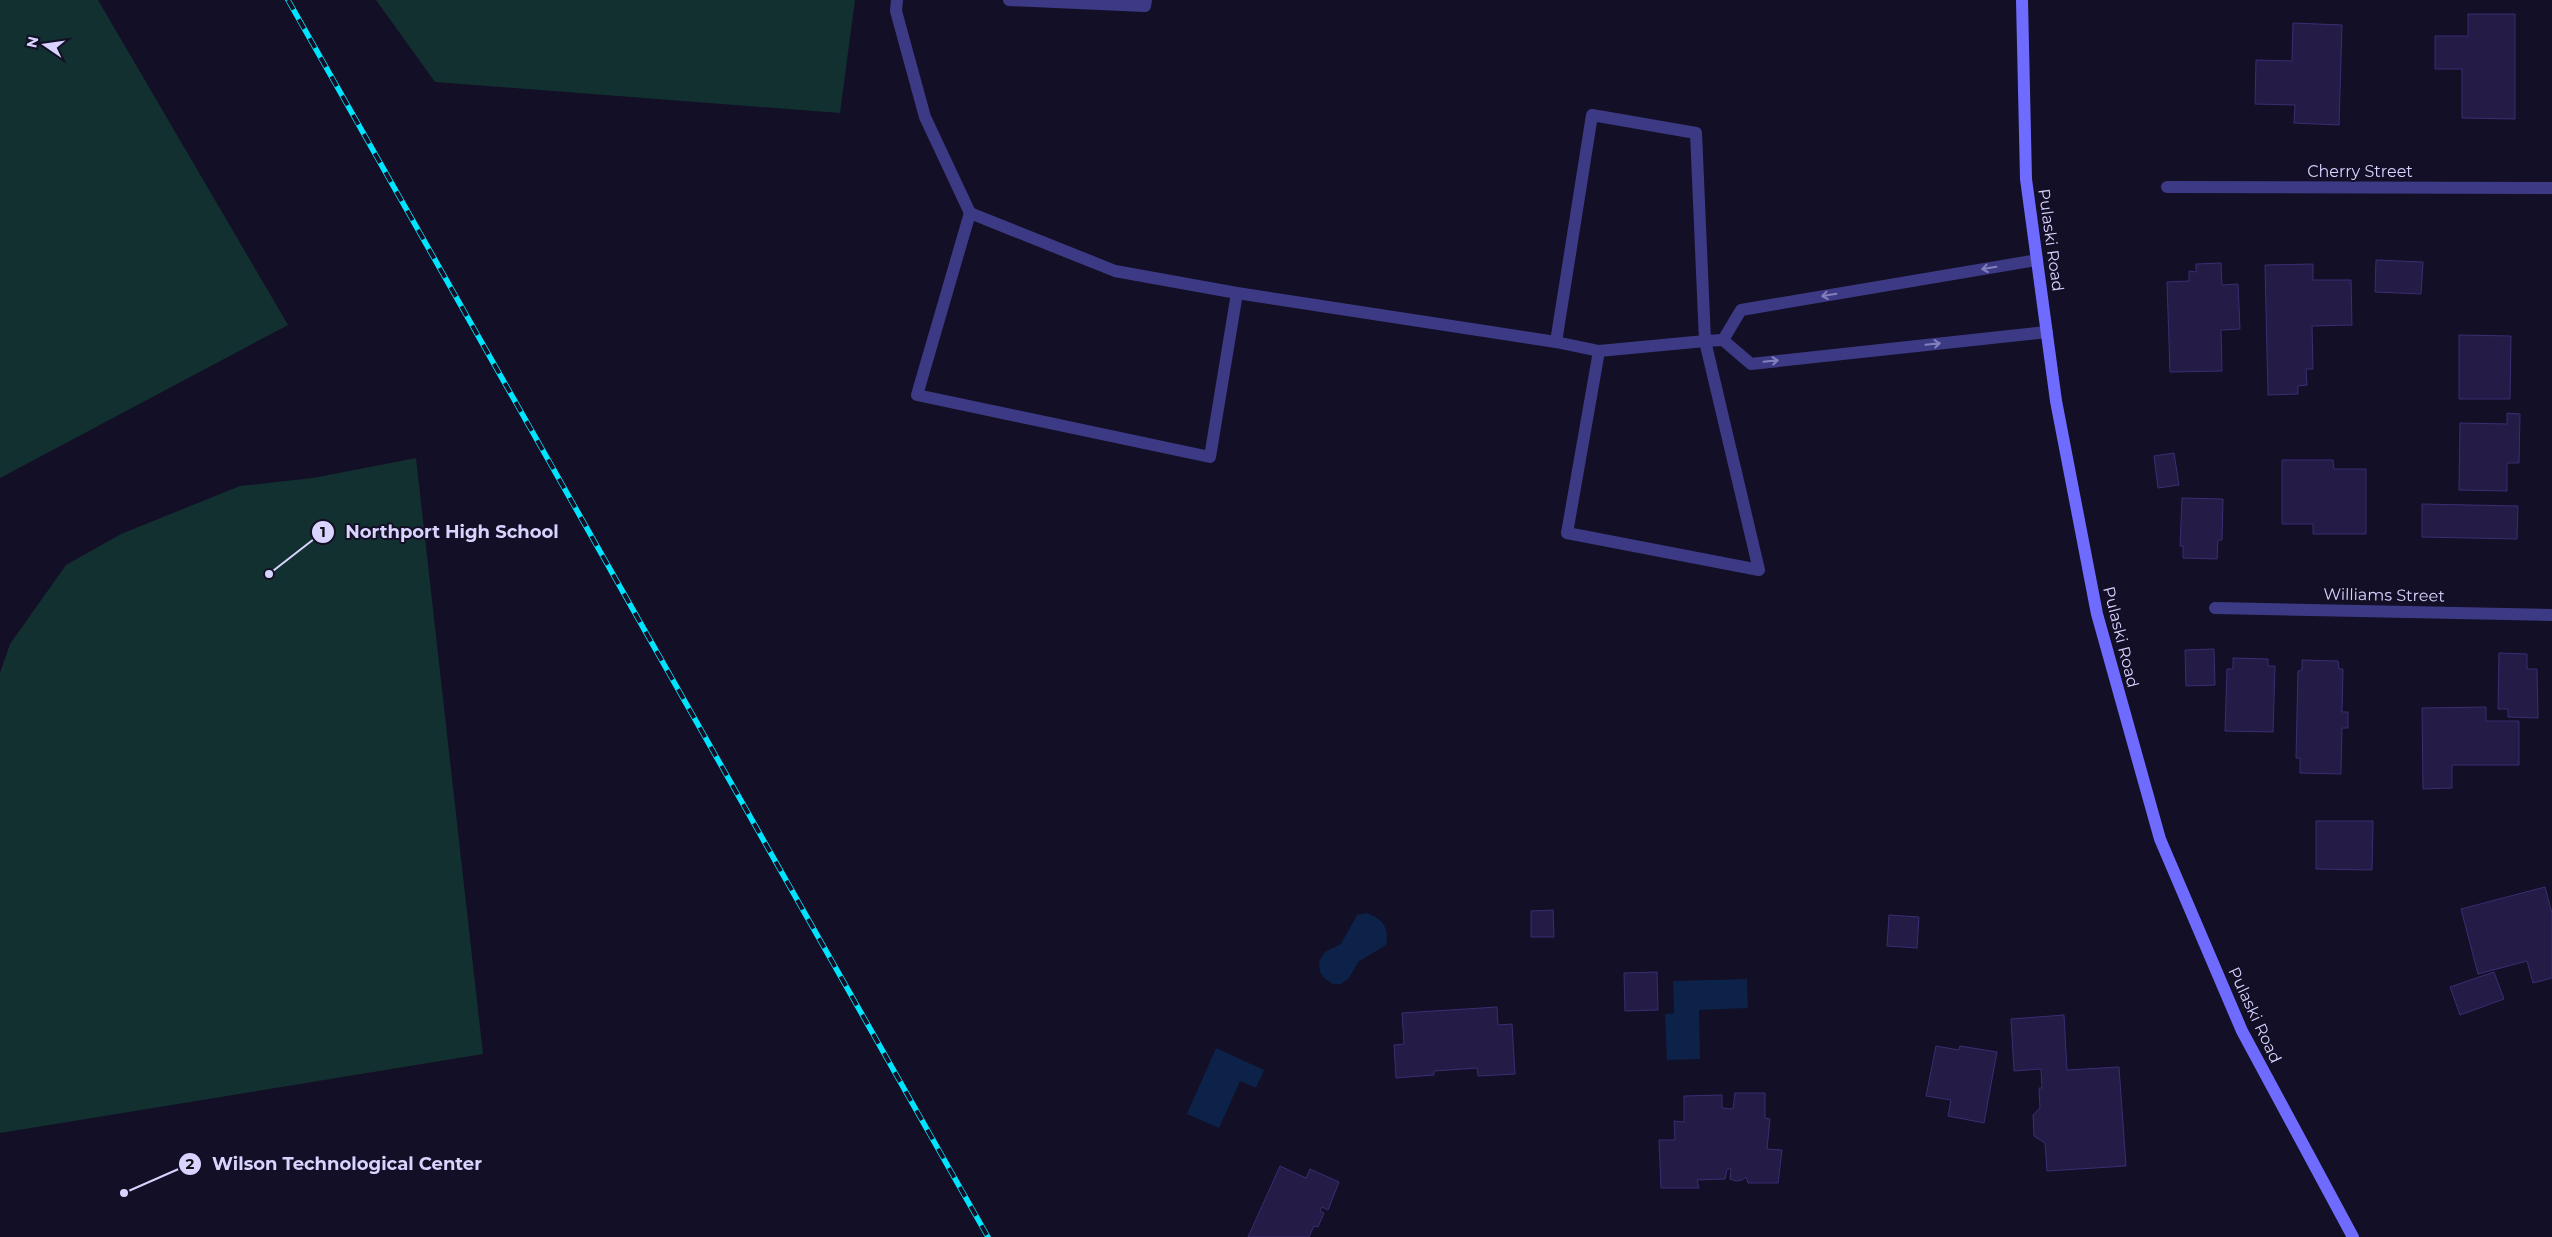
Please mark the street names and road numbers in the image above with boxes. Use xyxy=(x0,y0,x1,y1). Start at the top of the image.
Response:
street label: Cherry Street xyxy=(2307,162,2413,181)
street label: Pulaski Road xyxy=(2034,187,2068,293)
street label: Pulaski Road xyxy=(2099,584,2143,690)
street label: Williams Street xyxy=(2323,584,2445,606)
street label: Pulaski Road xyxy=(2224,964,2286,1066)

